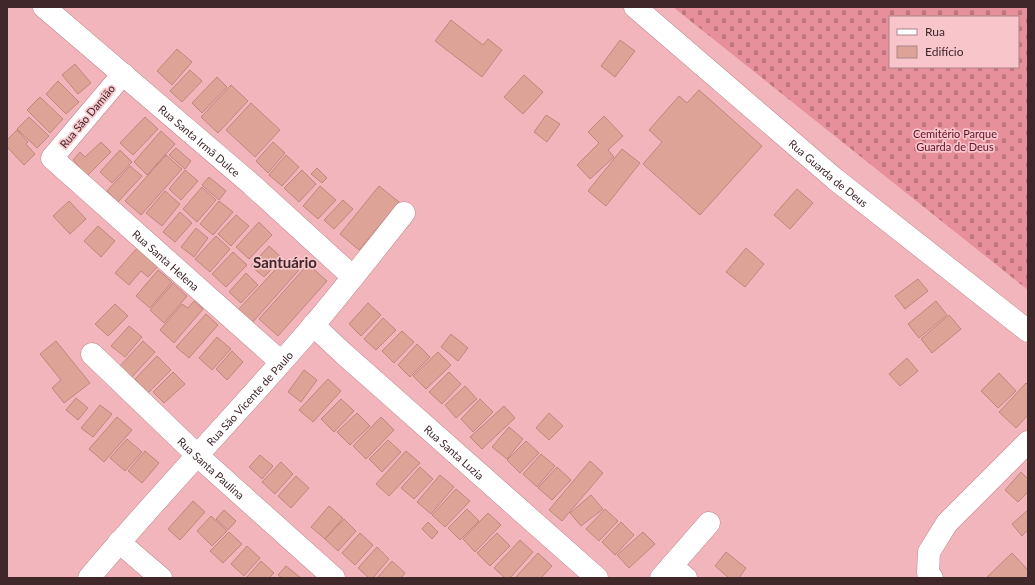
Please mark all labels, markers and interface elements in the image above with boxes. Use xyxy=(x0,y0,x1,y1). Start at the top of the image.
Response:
legend xyxy=(889,16,1019,68)
text: Rua xyxy=(925,24,945,39)
text: Edifício xyxy=(925,44,964,59)
street label: Rua São Damião xyxy=(57,82,117,150)
street label: Rua Santa Irmã Dulce xyxy=(156,102,243,179)
park label: Cemitério Parque Guarda de Deus xyxy=(913,127,997,153)
street label: Rua Guarda de Deus xyxy=(787,136,871,209)
street label: Rua Santa Helena xyxy=(130,227,202,293)
district label: Santuário xyxy=(253,253,317,271)
street label: Rua São Vicente de Paulo xyxy=(203,348,295,448)
street label: Rua Santa Luzia xyxy=(422,422,487,482)
street label: Rua Santa Paulina xyxy=(176,434,248,501)

